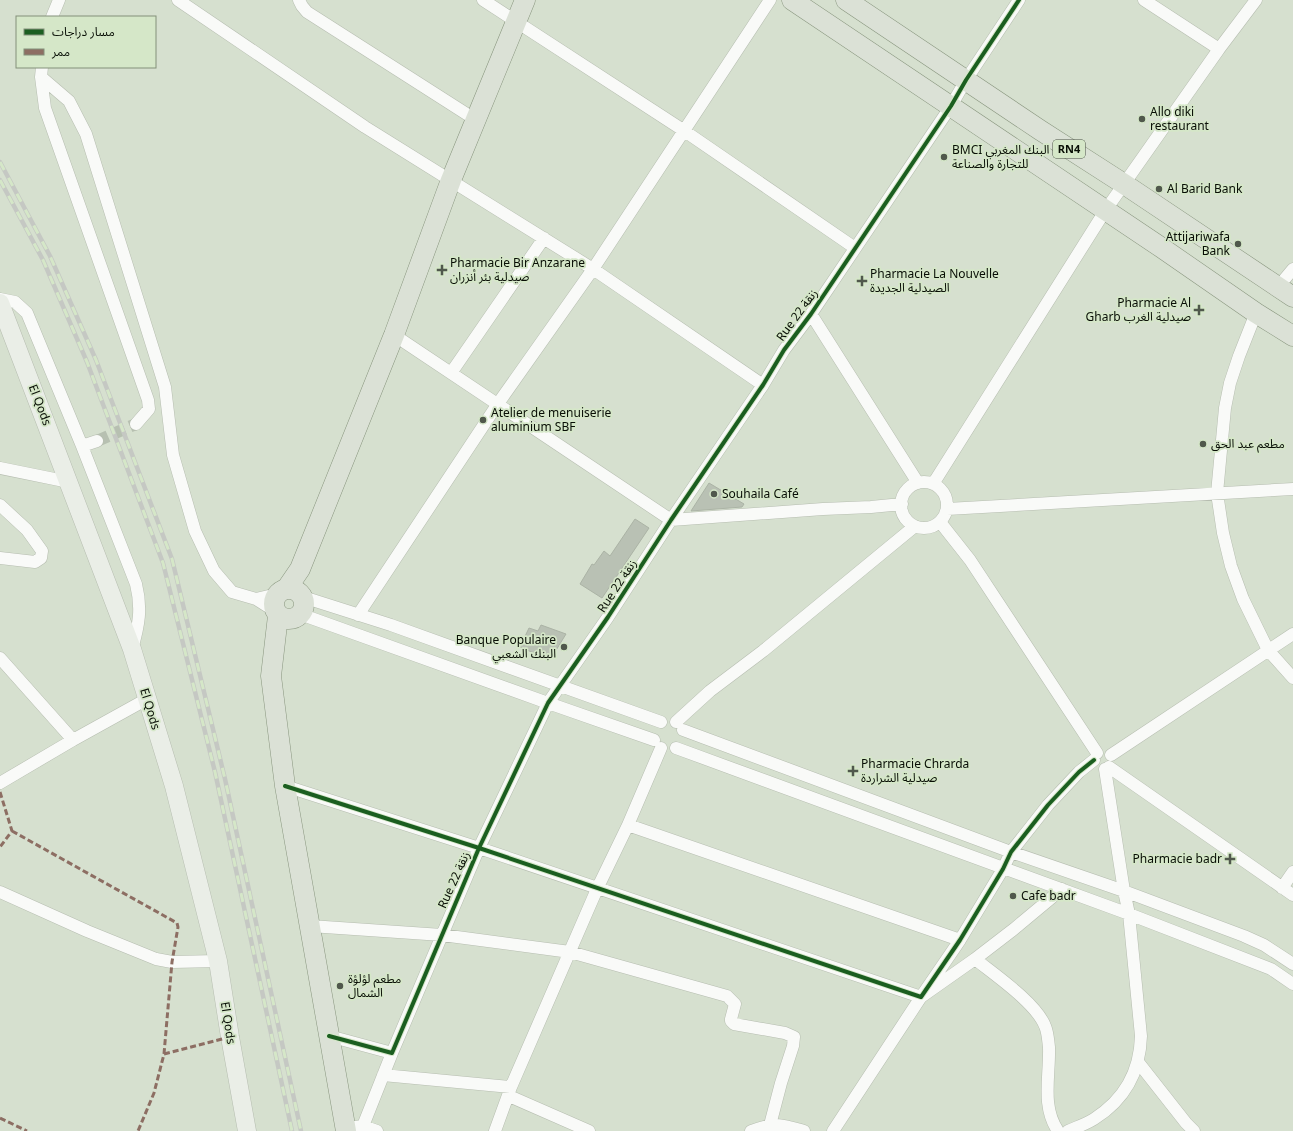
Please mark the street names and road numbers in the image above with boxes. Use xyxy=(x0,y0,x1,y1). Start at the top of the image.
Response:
road number: RN4 xyxy=(1053,140,1085,158)
street label: Rue 22 زنقة xyxy=(772,285,821,344)
street label: El Qods xyxy=(25,382,56,428)
street label: Rue 22 زنقة xyxy=(593,556,640,616)
street label: El Qods xyxy=(136,686,165,732)
street label: Rue 22 زنقة xyxy=(433,849,474,911)
street label: El Qods xyxy=(217,1001,240,1046)

